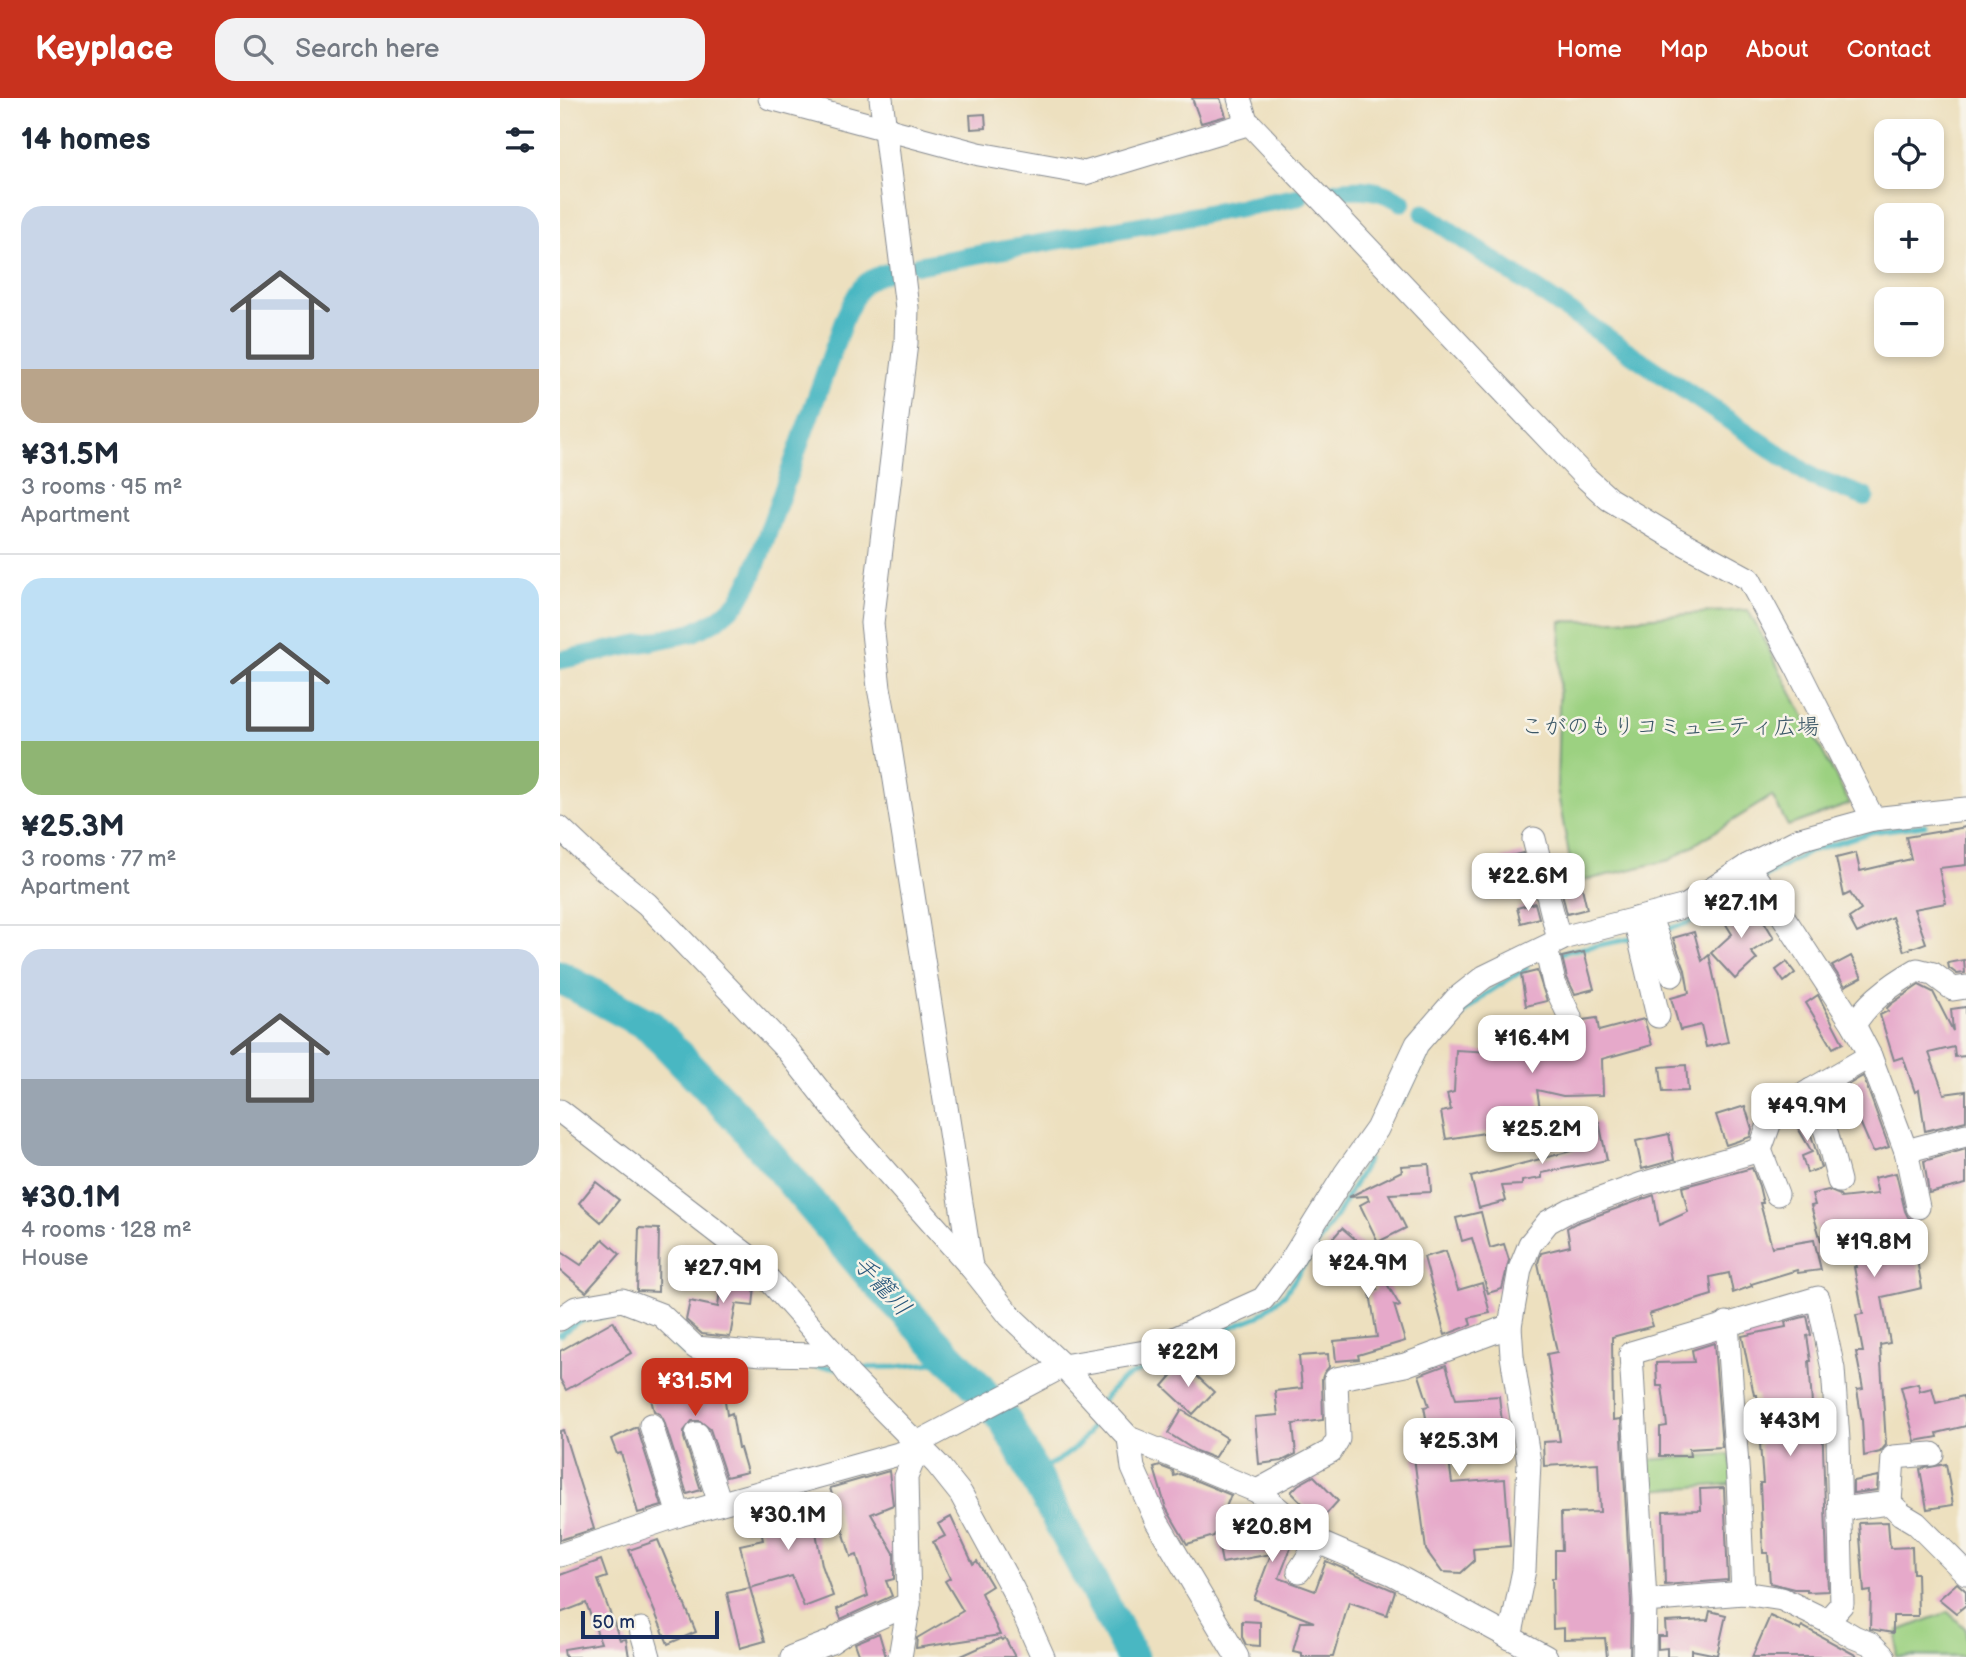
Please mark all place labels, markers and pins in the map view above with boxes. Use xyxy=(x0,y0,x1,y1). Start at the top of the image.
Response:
pin: ¥22.6M xyxy=(1471,854,1585,913)
pin: ¥27.1M xyxy=(1684,880,1798,940)
pin: ¥16.4M xyxy=(1475,1016,1589,1075)
pin: ¥49.9M xyxy=(1750,1084,1864,1143)
pin: ¥25.2M xyxy=(1485,1107,1599,1166)
pin: ¥19.8M xyxy=(1817,1220,1931,1279)
pin: ¥24.9M xyxy=(1311,1240,1425,1300)
pin: ¥27.9M xyxy=(666,1246,780,1305)
pin: ¥22M xyxy=(1147,1330,1229,1389)
pin: ¥31.5M xyxy=(638,1358,752,1418)
pin: ¥43M xyxy=(1749,1398,1831,1458)
pin: ¥25.3M xyxy=(1402,1418,1516,1478)
pin: ¥30.1M xyxy=(731,1492,845,1552)
pin: ¥20.8M xyxy=(1215,1504,1329,1564)

